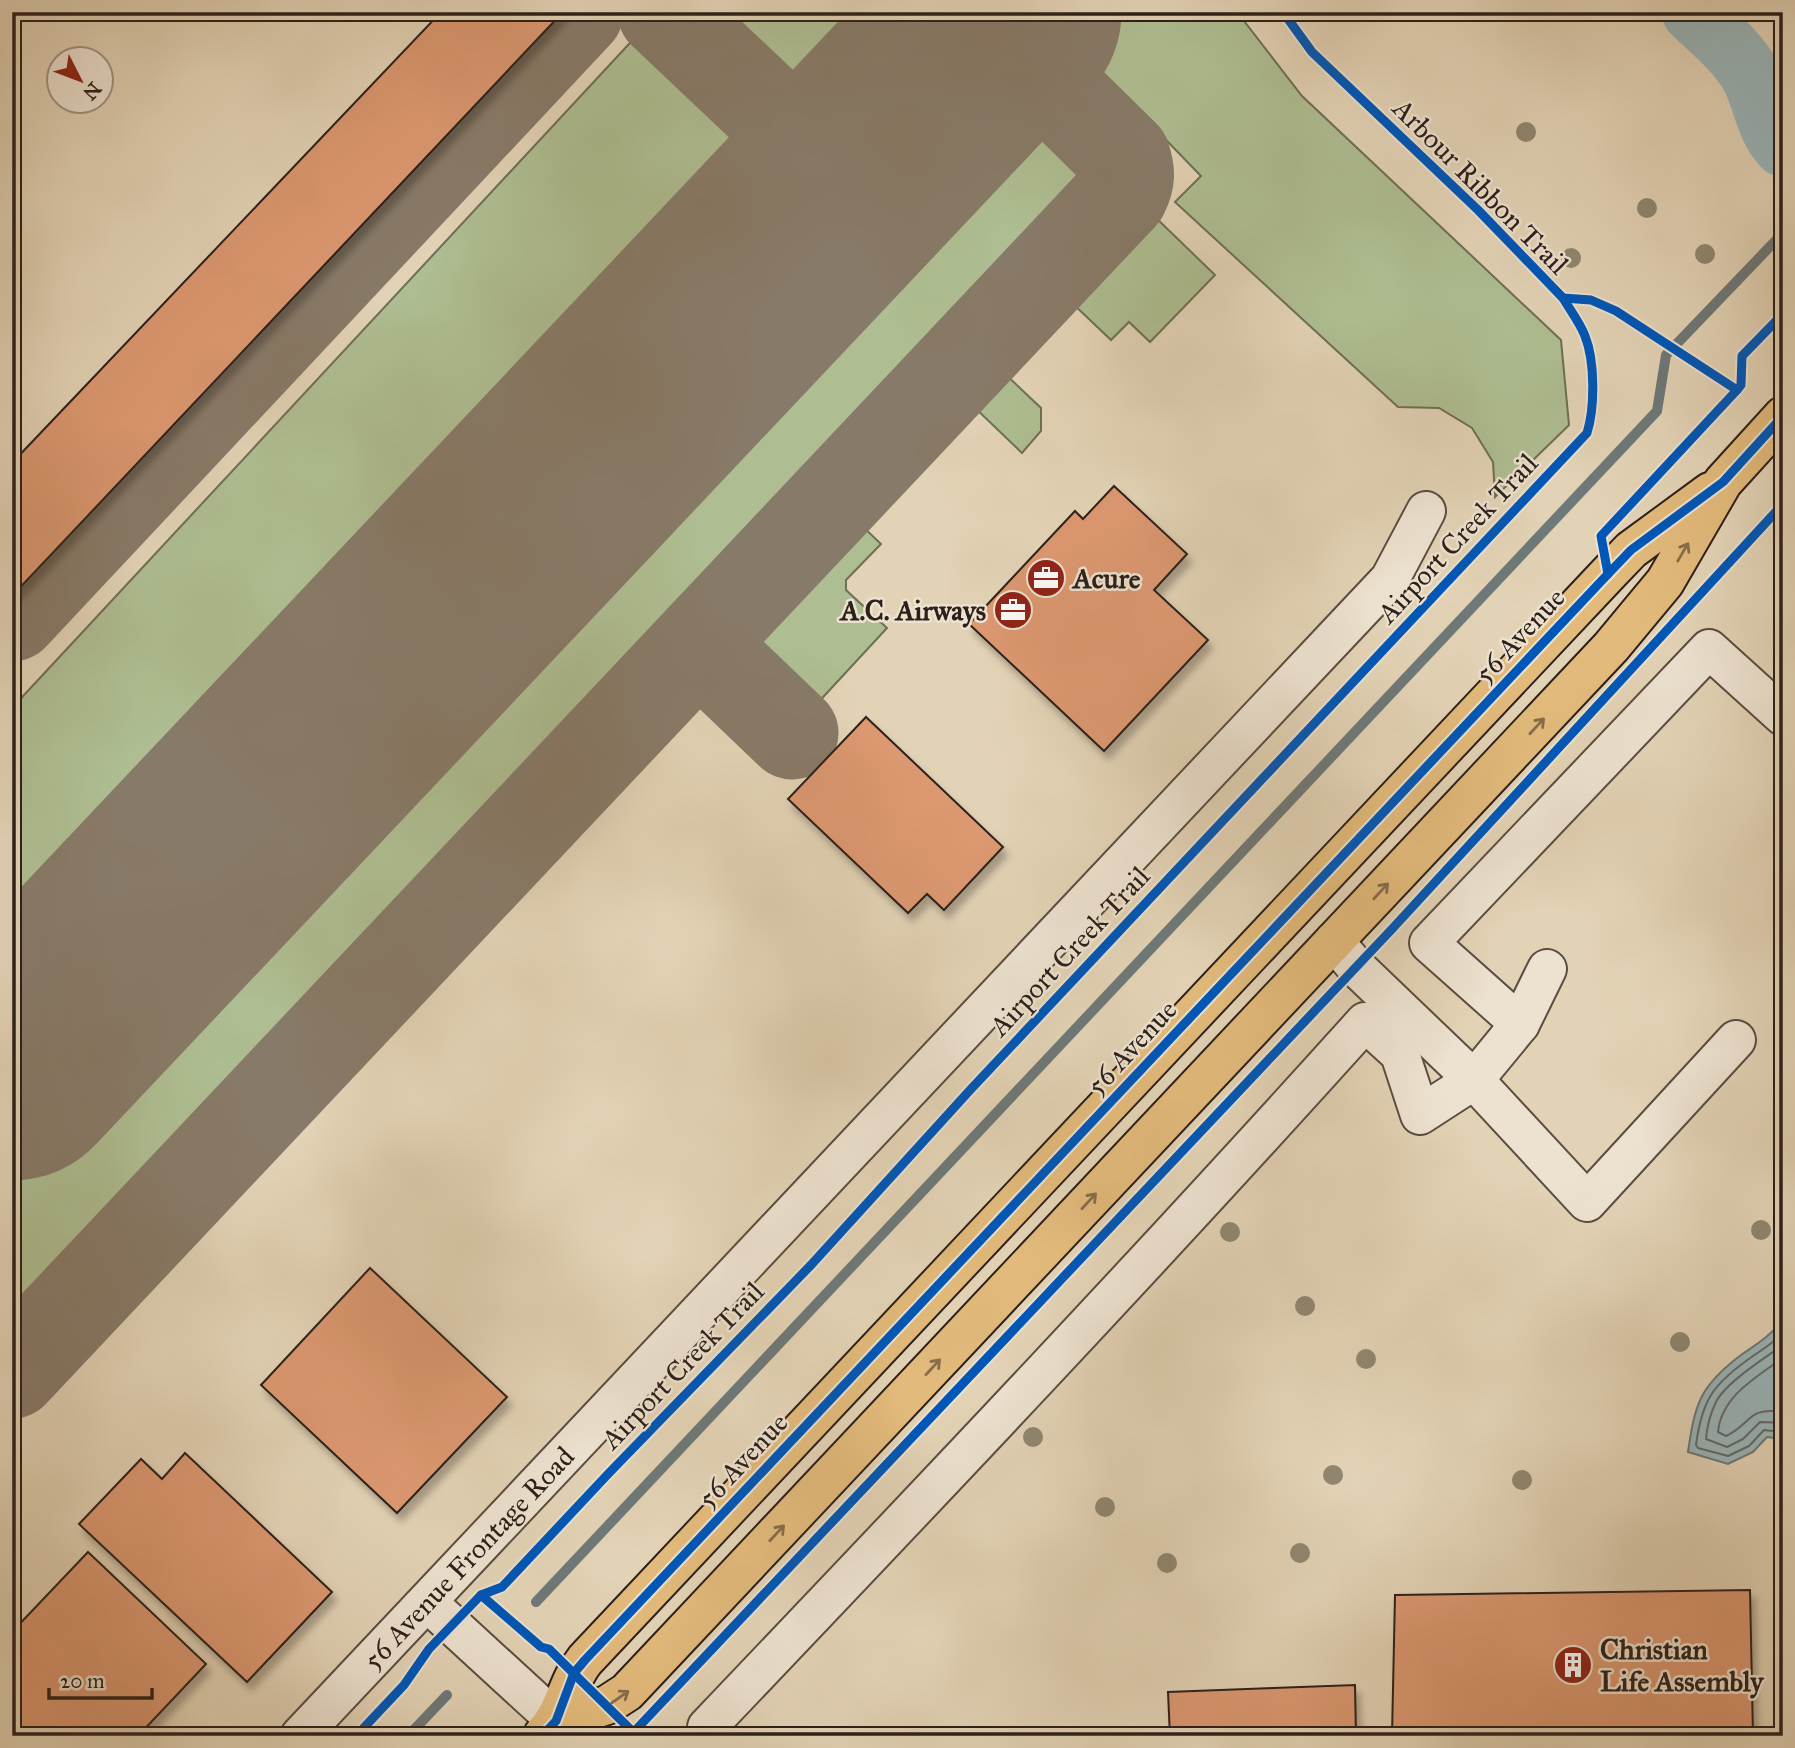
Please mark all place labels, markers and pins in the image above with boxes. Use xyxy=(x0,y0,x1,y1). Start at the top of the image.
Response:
office icon: Acure xyxy=(1025,557,1067,599)
place label: Acure xyxy=(1071,561,1141,596)
office icon: A.C. Airways xyxy=(992,589,1034,631)
place label: A.C. Airways xyxy=(839,593,986,628)
place label: Christian Life Assembly xyxy=(1600,1632,1764,1699)
building icon: Christian Life Assembly xyxy=(1552,1644,1594,1686)

